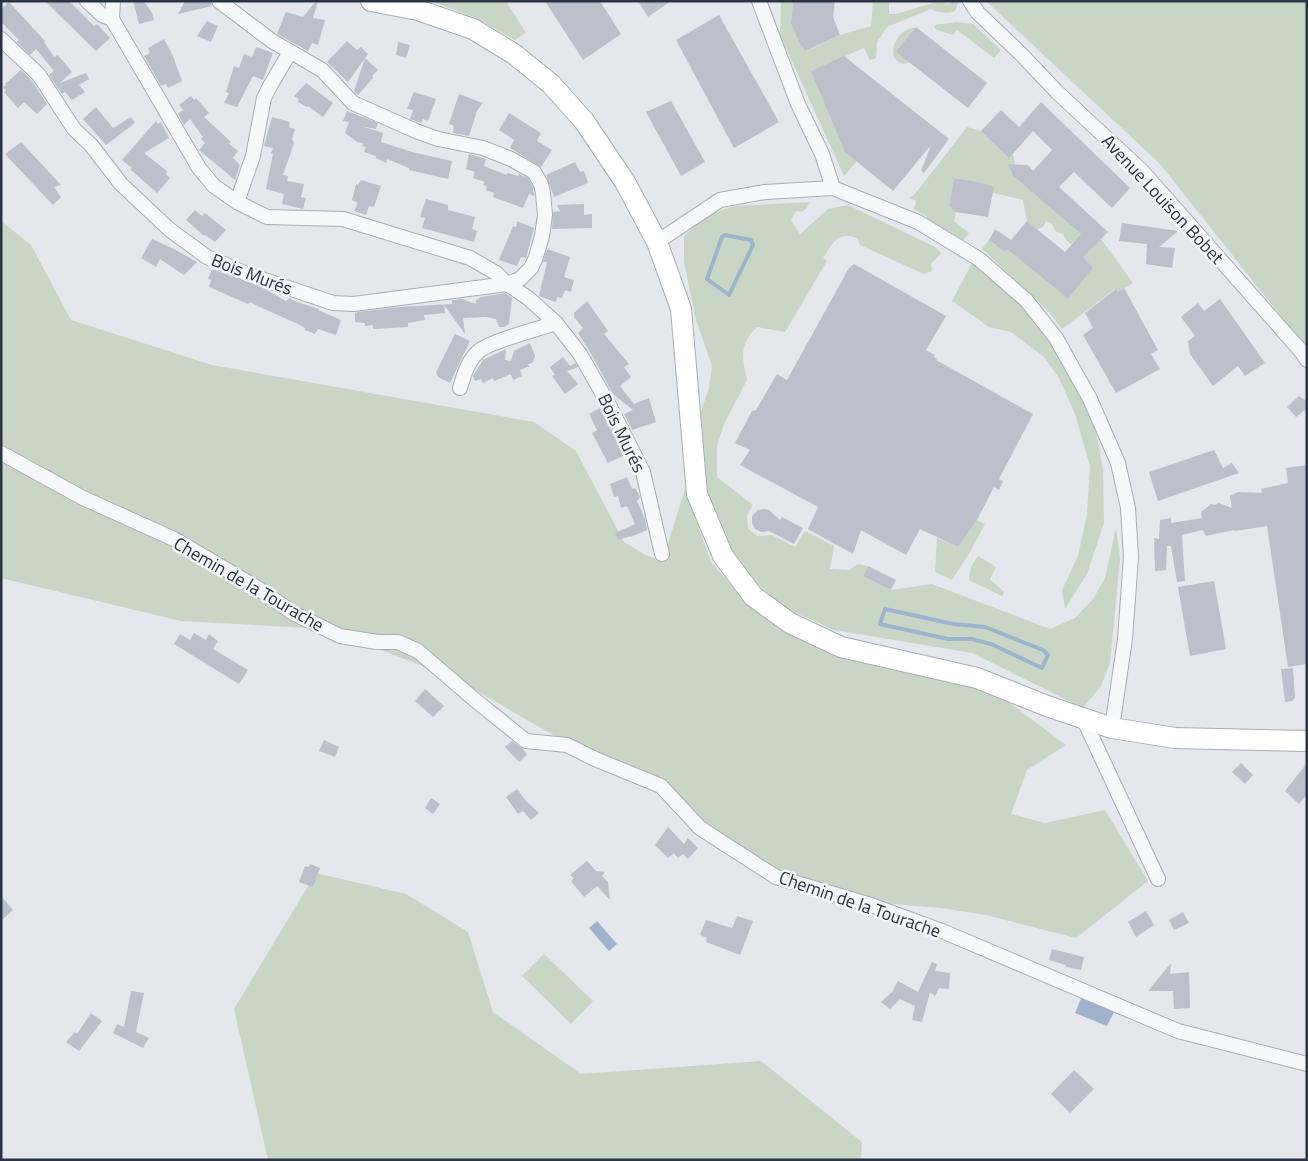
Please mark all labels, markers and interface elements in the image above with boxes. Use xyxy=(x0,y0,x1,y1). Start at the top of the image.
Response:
street label: Avenue Louison Bobet xyxy=(1096,128,1231,270)
street label: Bois Murés xyxy=(207,246,297,302)
street label: Bois Murés xyxy=(591,389,653,477)
street label: Chemin de la Tourache xyxy=(169,530,329,638)
street label: Chemin de la Tourache xyxy=(775,864,945,944)

